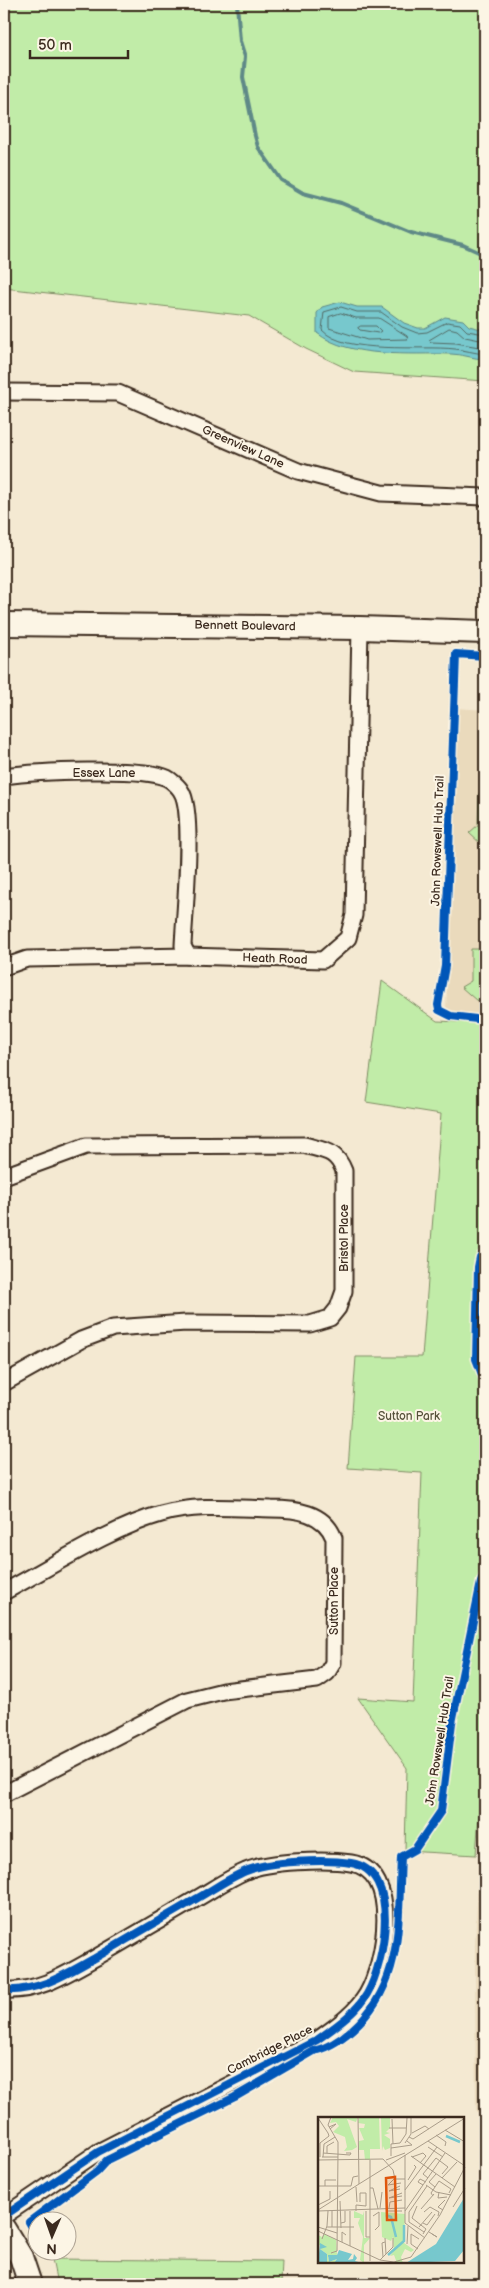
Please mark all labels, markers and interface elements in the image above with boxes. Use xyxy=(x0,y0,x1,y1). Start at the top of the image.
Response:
scale bar xyxy=(30,28,128,60)
text: 50 m xyxy=(38,36,72,55)
street label: Greenview Lane xyxy=(200,422,286,472)
street label: Bennett Boulevard xyxy=(194,618,296,634)
street label: Essex Lane xyxy=(73,766,135,781)
street label: John Rowswell Hub Trail xyxy=(428,776,448,906)
street label: Heath Road xyxy=(242,950,308,968)
street label: Bristol Place xyxy=(337,1204,352,1272)
park label: Sutton Park xyxy=(378,1409,440,1424)
street label: Sutton Place xyxy=(327,1567,342,1635)
street label: John Rowswell Hub Trail xyxy=(422,1675,458,1807)
street label: Cambridge Place xyxy=(225,2022,315,2078)
inset map xyxy=(318,2117,464,2263)
north arrow xyxy=(28,2210,78,2260)
text: N xyxy=(46,2240,57,2257)

